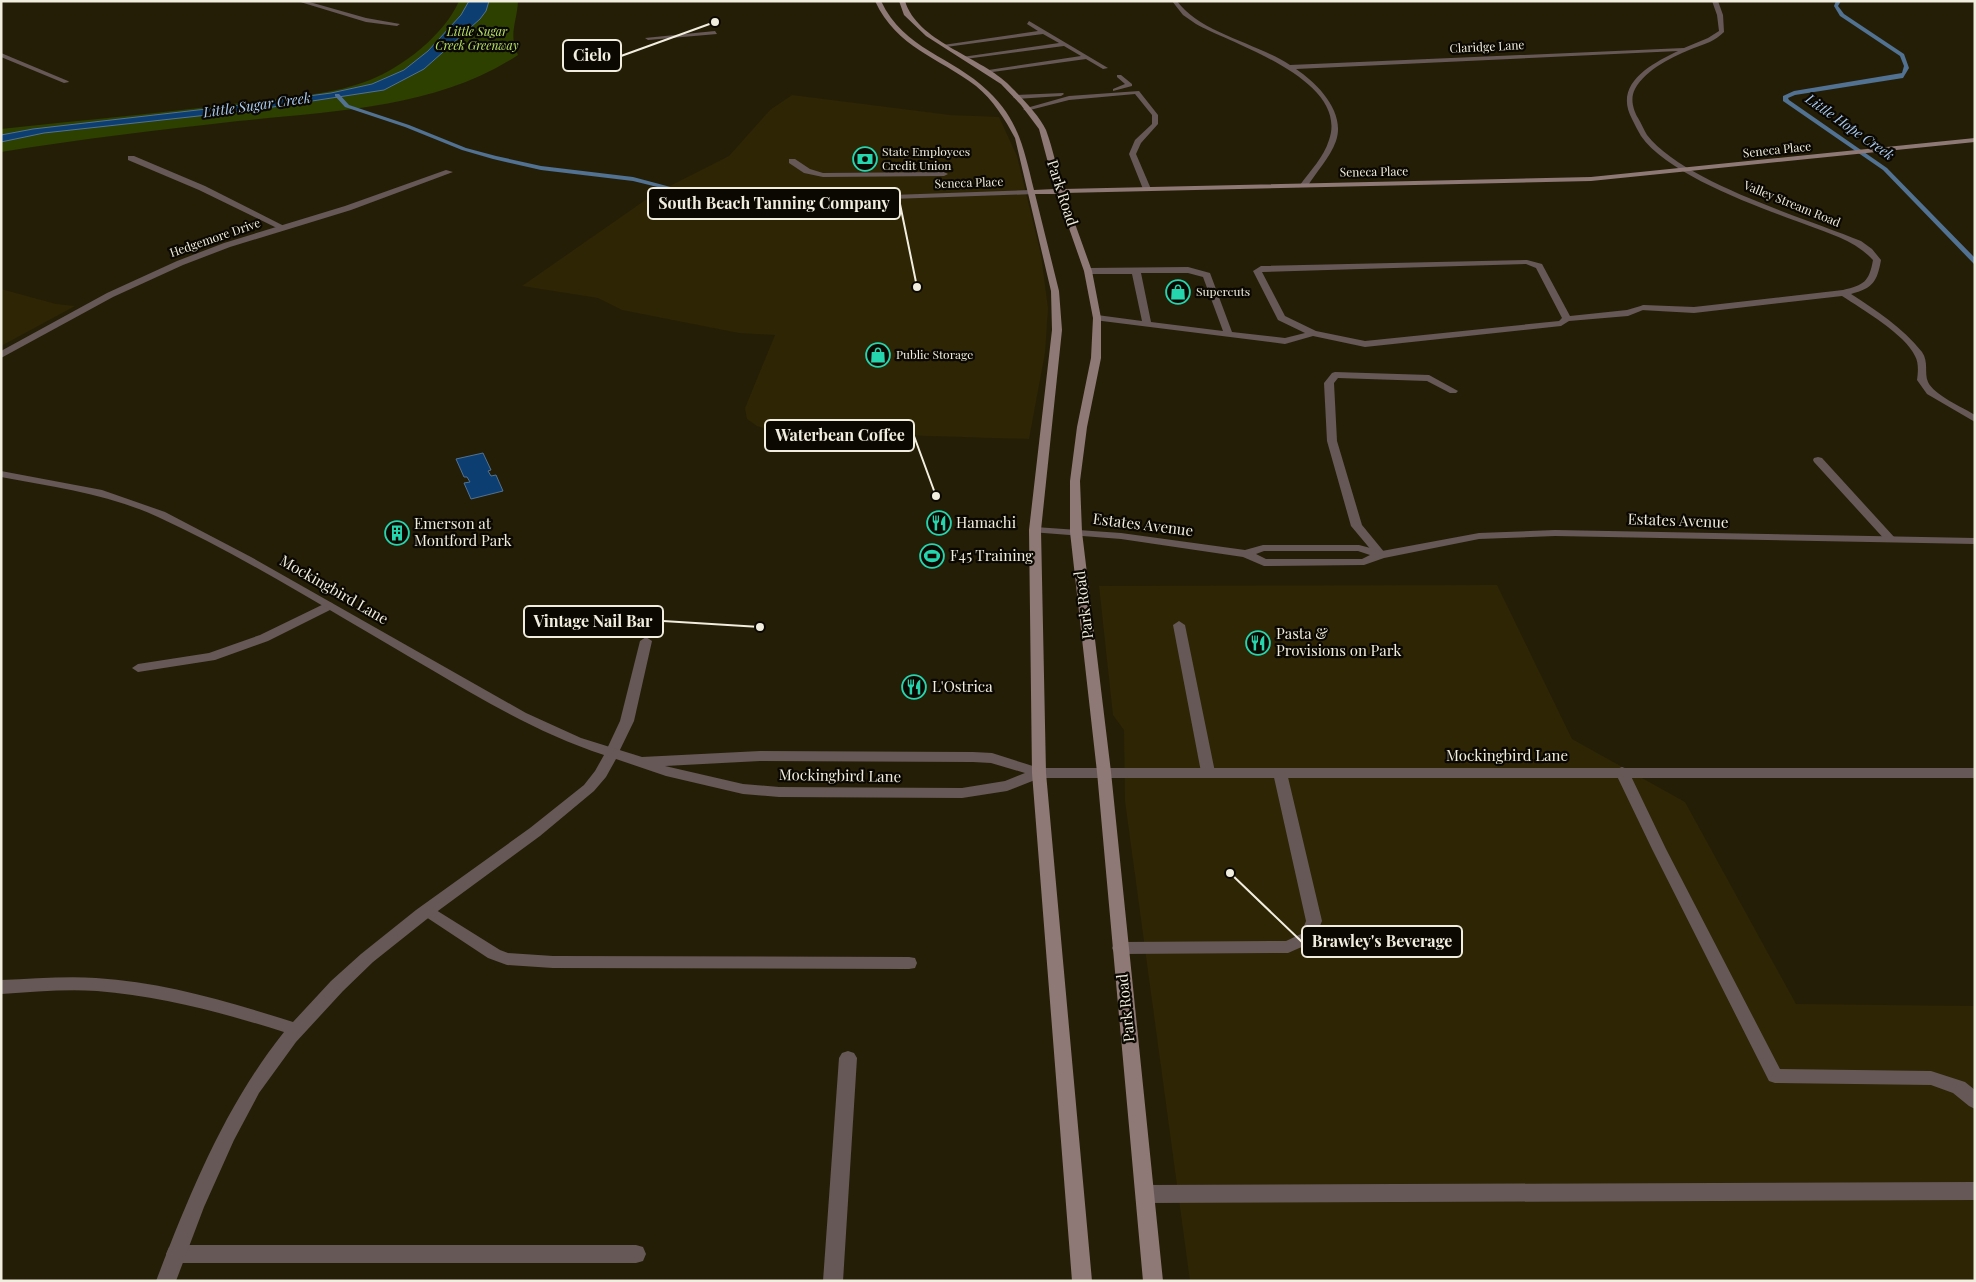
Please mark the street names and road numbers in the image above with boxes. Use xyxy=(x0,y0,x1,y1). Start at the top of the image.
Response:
street label: Claridge Lane xyxy=(1449,36,1525,56)
street label: Seneca Place xyxy=(1742,137,1812,161)
street label: Park Road xyxy=(1043,157,1083,229)
street label: Seneca Place xyxy=(1340,162,1408,180)
street label: Seneca Place xyxy=(934,173,1004,191)
street label: Valley Stream Road xyxy=(1741,176,1843,230)
street label: Hedgemore Drive xyxy=(167,214,262,260)
street label: Estates Avenue xyxy=(1092,508,1194,540)
street label: Estates Avenue xyxy=(1627,508,1729,532)
street label: Mockingbird Lane xyxy=(277,550,392,628)
street label: Park Road xyxy=(1069,570,1097,640)
street label: Mockingbird Lane xyxy=(1446,745,1568,765)
street label: Mockingbird Lane xyxy=(779,764,901,786)
street label: Park Road xyxy=(1111,973,1139,1043)

